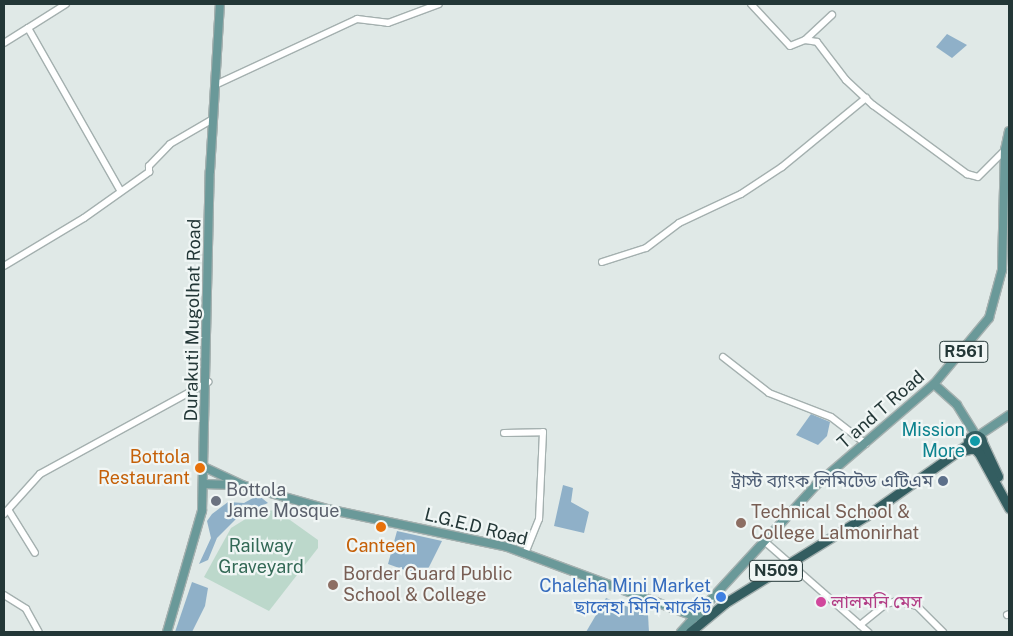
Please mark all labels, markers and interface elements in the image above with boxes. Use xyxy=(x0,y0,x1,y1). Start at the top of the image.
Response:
street label: Durakuti Mugolhat Road xyxy=(180,219,206,421)
road number: R561 xyxy=(939,338,989,366)
street label: T and T Road xyxy=(833,366,929,454)
place label: Mission More xyxy=(901,420,965,462)
marker: Mission More xyxy=(969,435,981,447)
place label: Bottola Restaurant xyxy=(98,447,190,489)
marker: Bottola Restaurant xyxy=(194,462,206,474)
place label: ট্রাস্ট ব্যাংক লিমিটেড এটিএম xyxy=(731,470,933,492)
marker: ট্রাস্ট ব্যাংক লিমিটেড এটিএম xyxy=(937,475,949,487)
place label: Bottola Jame Mosque xyxy=(226,480,339,522)
marker: Bottola Jame Mosque xyxy=(210,495,222,507)
place label: Technical School & College Lalmonirhat xyxy=(751,502,919,544)
street label: L.G.E.D Road xyxy=(422,504,530,550)
marker: Technical School & College Lalmonirhat xyxy=(735,517,747,529)
marker: Canteen xyxy=(375,521,387,533)
place label: Canteen xyxy=(346,535,416,557)
park label: Railway Graveyard xyxy=(218,536,304,578)
road number: N509 xyxy=(748,558,804,584)
place label: Border Guard Public School & College xyxy=(343,564,512,606)
place label: Chaleha Mini Market ছালেহা মিনি মার্কেট xyxy=(539,576,711,618)
marker: Border Guard Public School & College xyxy=(327,579,339,591)
marker: Chaleha Mini Market ছালেহা মিনি মার্কেট xyxy=(715,591,727,603)
place label: লালমনি মেস xyxy=(831,591,922,613)
marker: লালমনি মেস xyxy=(815,596,827,608)

